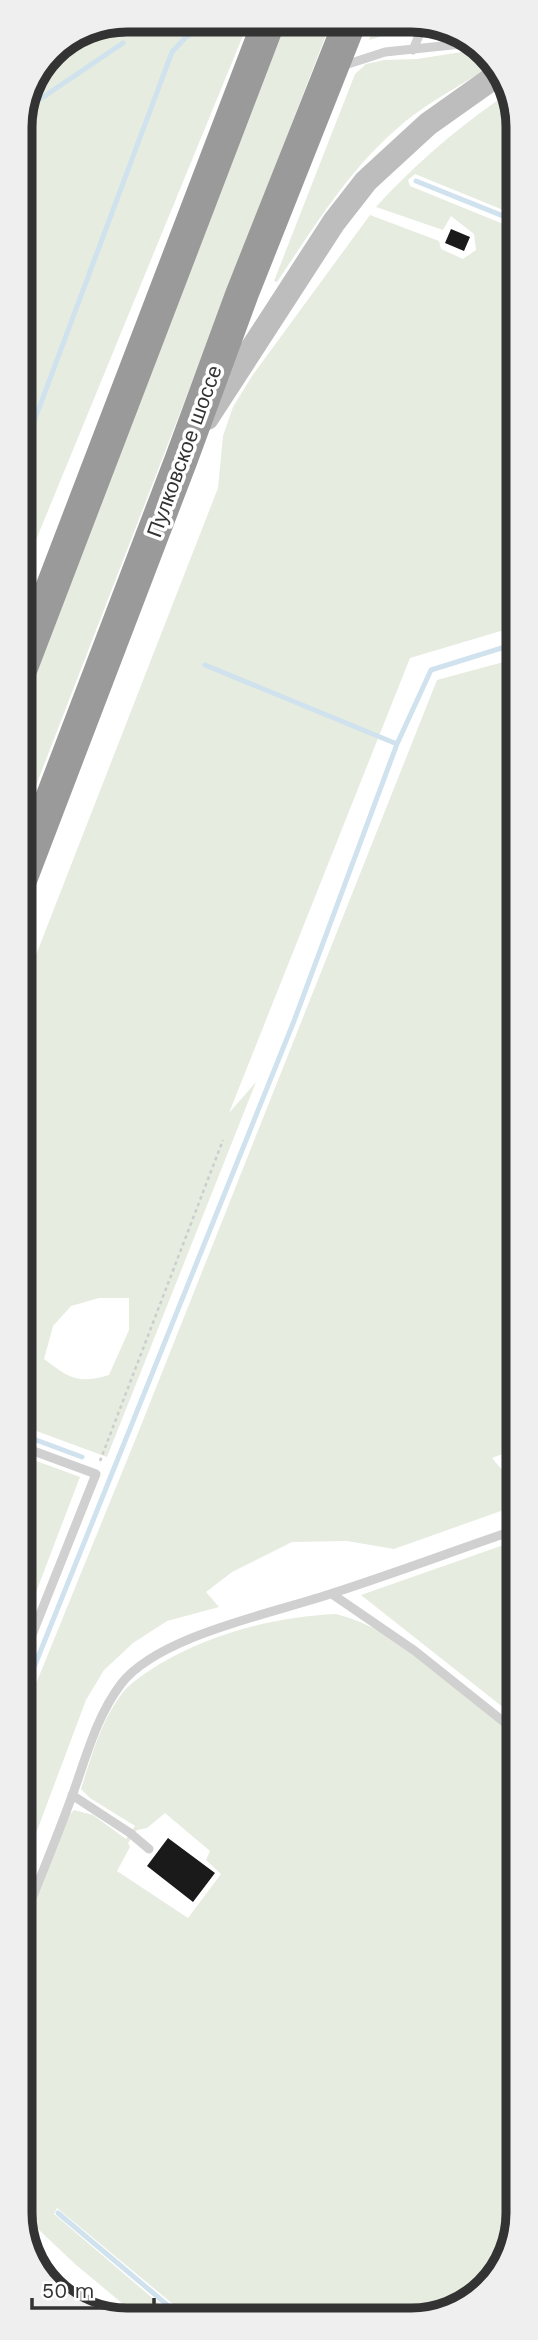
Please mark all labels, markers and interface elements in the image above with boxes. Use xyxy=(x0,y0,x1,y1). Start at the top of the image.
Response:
street label: Пулковское шоссе xyxy=(141,362,227,540)
scale bar xyxy=(32,2266,154,2310)
text: 50 m xyxy=(42,2278,94,2303)

